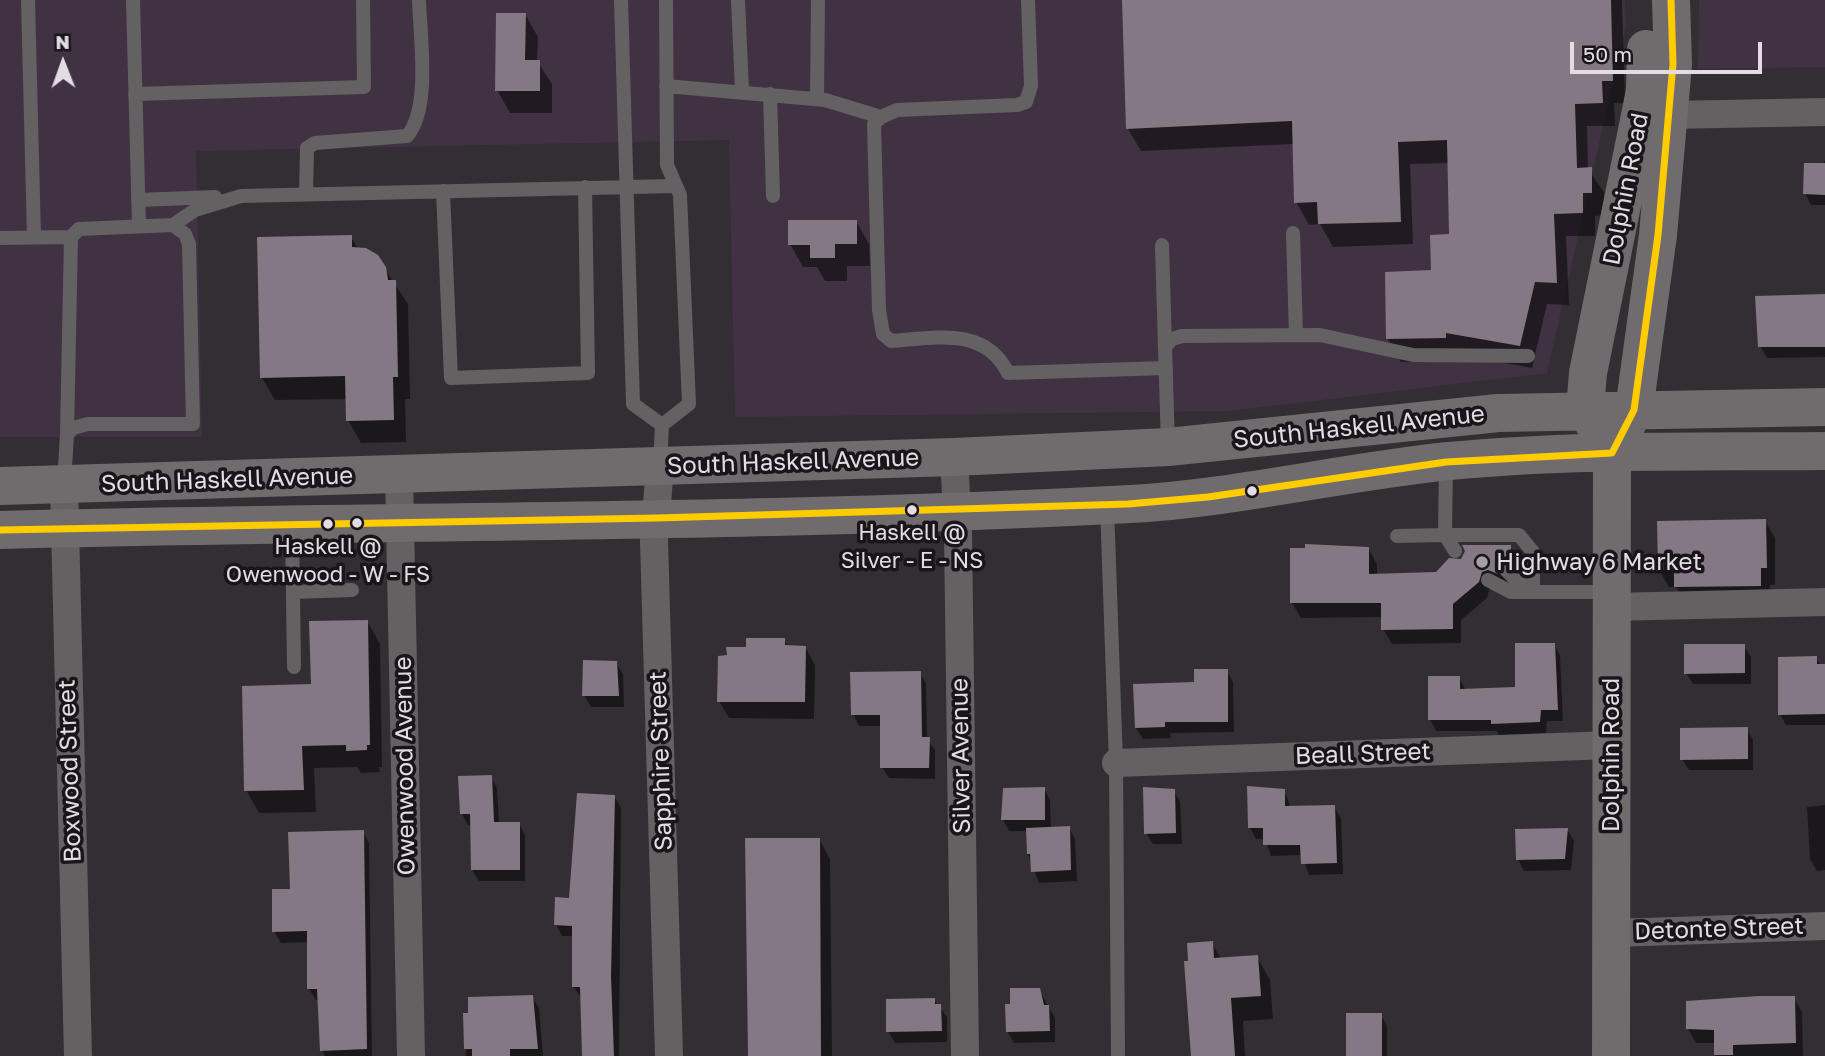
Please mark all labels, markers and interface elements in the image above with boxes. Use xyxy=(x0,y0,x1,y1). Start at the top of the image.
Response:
north arrow xyxy=(28,28,98,98)
scale bar xyxy=(1573,28,1766,72)
text: N xyxy=(55,30,70,53)
text: 50 m xyxy=(1583,41,1632,67)
street label: Dolphin Road xyxy=(1597,110,1655,268)
street label: South Haskell Avenue xyxy=(1232,399,1486,455)
street label: South Haskell Avenue xyxy=(666,443,920,481)
street label: South Haskell Avenue xyxy=(100,461,354,499)
unlabelled marker xyxy=(1245,484,1259,498)
marker: Haskell @ Silver - E - NS xyxy=(905,503,919,517)
unlabelled marker xyxy=(350,516,364,530)
marker: Haskell @ Owenwood - W - FS xyxy=(321,517,335,531)
place label: Haskell @ Silver - E - NS xyxy=(841,520,983,572)
place label: Haskell @ Owenwood - W - FS xyxy=(226,534,430,586)
place label: Highway 6 Market xyxy=(1496,548,1702,576)
marker: Highway 6 Market xyxy=(1474,554,1490,570)
street label: Owenwood Avenue xyxy=(389,656,421,876)
street label: Sapphire Street xyxy=(643,671,679,851)
street label: Silver Avenue xyxy=(945,678,977,834)
street label: Dolphin Road xyxy=(1597,678,1625,832)
street label: Boxwood Street xyxy=(52,679,88,863)
street label: Beall Street xyxy=(1295,737,1431,771)
street label: Detonte Street xyxy=(1634,912,1804,946)

